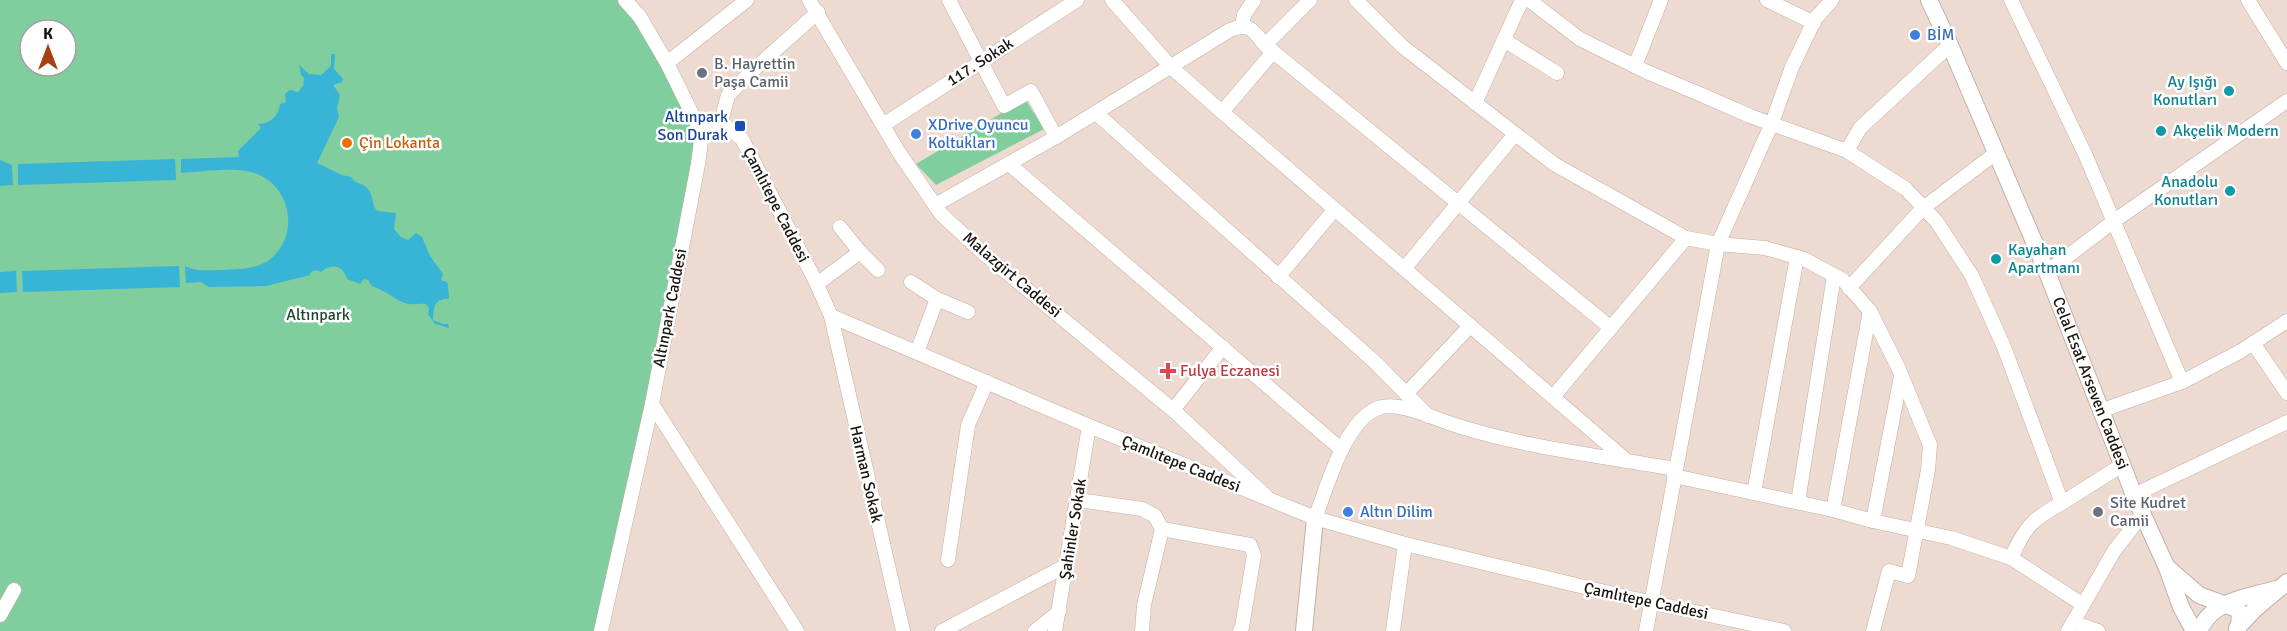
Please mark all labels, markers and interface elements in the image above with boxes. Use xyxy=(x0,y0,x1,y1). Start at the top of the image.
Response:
north arrow xyxy=(18,18,78,78)
text: K xyxy=(43,24,53,44)
place label: BİM xyxy=(1927,25,1954,45)
marker: BİM xyxy=(1908,28,1922,42)
street label: 117. Sokak xyxy=(943,33,1017,91)
place label: B. Hayrettin Paşa Camii xyxy=(714,54,796,92)
marker: B. Hayrettin Paşa Camii xyxy=(695,66,709,80)
place label: Ay Işığı Konutları xyxy=(2153,72,2217,110)
marker: Ay Işığı Konutları xyxy=(2222,84,2236,98)
place label: Altınpark Son Durak xyxy=(658,107,728,145)
place label: XDrive Oyuncu Koltukları xyxy=(928,115,1029,153)
marker: Altınpark Son Durak xyxy=(733,119,747,133)
place label: Akçelik Modern xyxy=(2173,121,2279,141)
marker: Akçelik Modern xyxy=(2154,124,2168,138)
marker: XDrive Oyuncu Koltukları xyxy=(909,127,923,141)
place label: Çin Lokanta xyxy=(359,133,440,153)
marker: Çin Lokanta xyxy=(340,136,354,150)
street label: Çamlıtepe Caddesi xyxy=(738,144,814,266)
place label: Anadolu Konutları xyxy=(2154,172,2218,210)
marker: Anadolu Konutları xyxy=(2223,184,2237,198)
street label: Malazgirt Caddesi xyxy=(958,228,1066,322)
place label: Kayahan Apartmanı xyxy=(2008,240,2080,278)
street label: Altınpark Caddesi xyxy=(649,247,691,369)
marker: Kayahan Apartmanı xyxy=(1989,252,2003,266)
street label: Celal Esat Arseven Caddesi xyxy=(2048,294,2133,472)
park label: Altınpark xyxy=(286,305,350,325)
place label: Fulya Eczanesi xyxy=(1180,361,1280,381)
marker: Fulya Eczanesi xyxy=(1161,364,1175,378)
street label: Harman Sokak xyxy=(845,423,887,525)
street label: Çamlıtepe Caddesi xyxy=(1119,431,1243,497)
street label: Şahinler Sokak xyxy=(1055,477,1091,581)
place label: Site Kudret Camii xyxy=(2110,493,2186,531)
place label: Altın Dilim xyxy=(1360,502,1433,522)
marker: Altın Dilim xyxy=(1341,505,1355,519)
marker: Site Kudret Camii xyxy=(2091,505,2105,519)
street label: Çamlıtepe Caddesi xyxy=(1582,578,1710,624)

